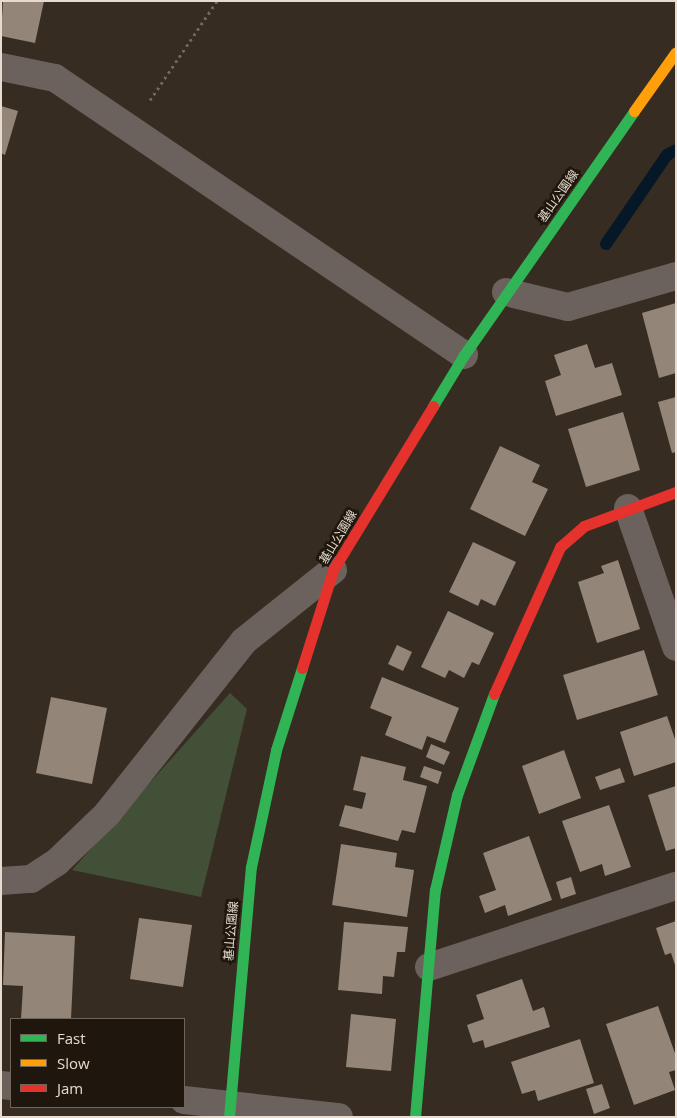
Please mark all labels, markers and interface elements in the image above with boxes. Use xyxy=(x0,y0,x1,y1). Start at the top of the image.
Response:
street label: 基山公園線 xyxy=(535,167,581,225)
street label: 基山公園線 xyxy=(316,508,360,566)
street label: 基山公園線 xyxy=(221,900,241,962)
legend xyxy=(10,1018,185,1108)
text: Fast xyxy=(57,1028,86,1048)
text: Slow xyxy=(57,1053,90,1073)
text: Jam xyxy=(57,1078,83,1098)

